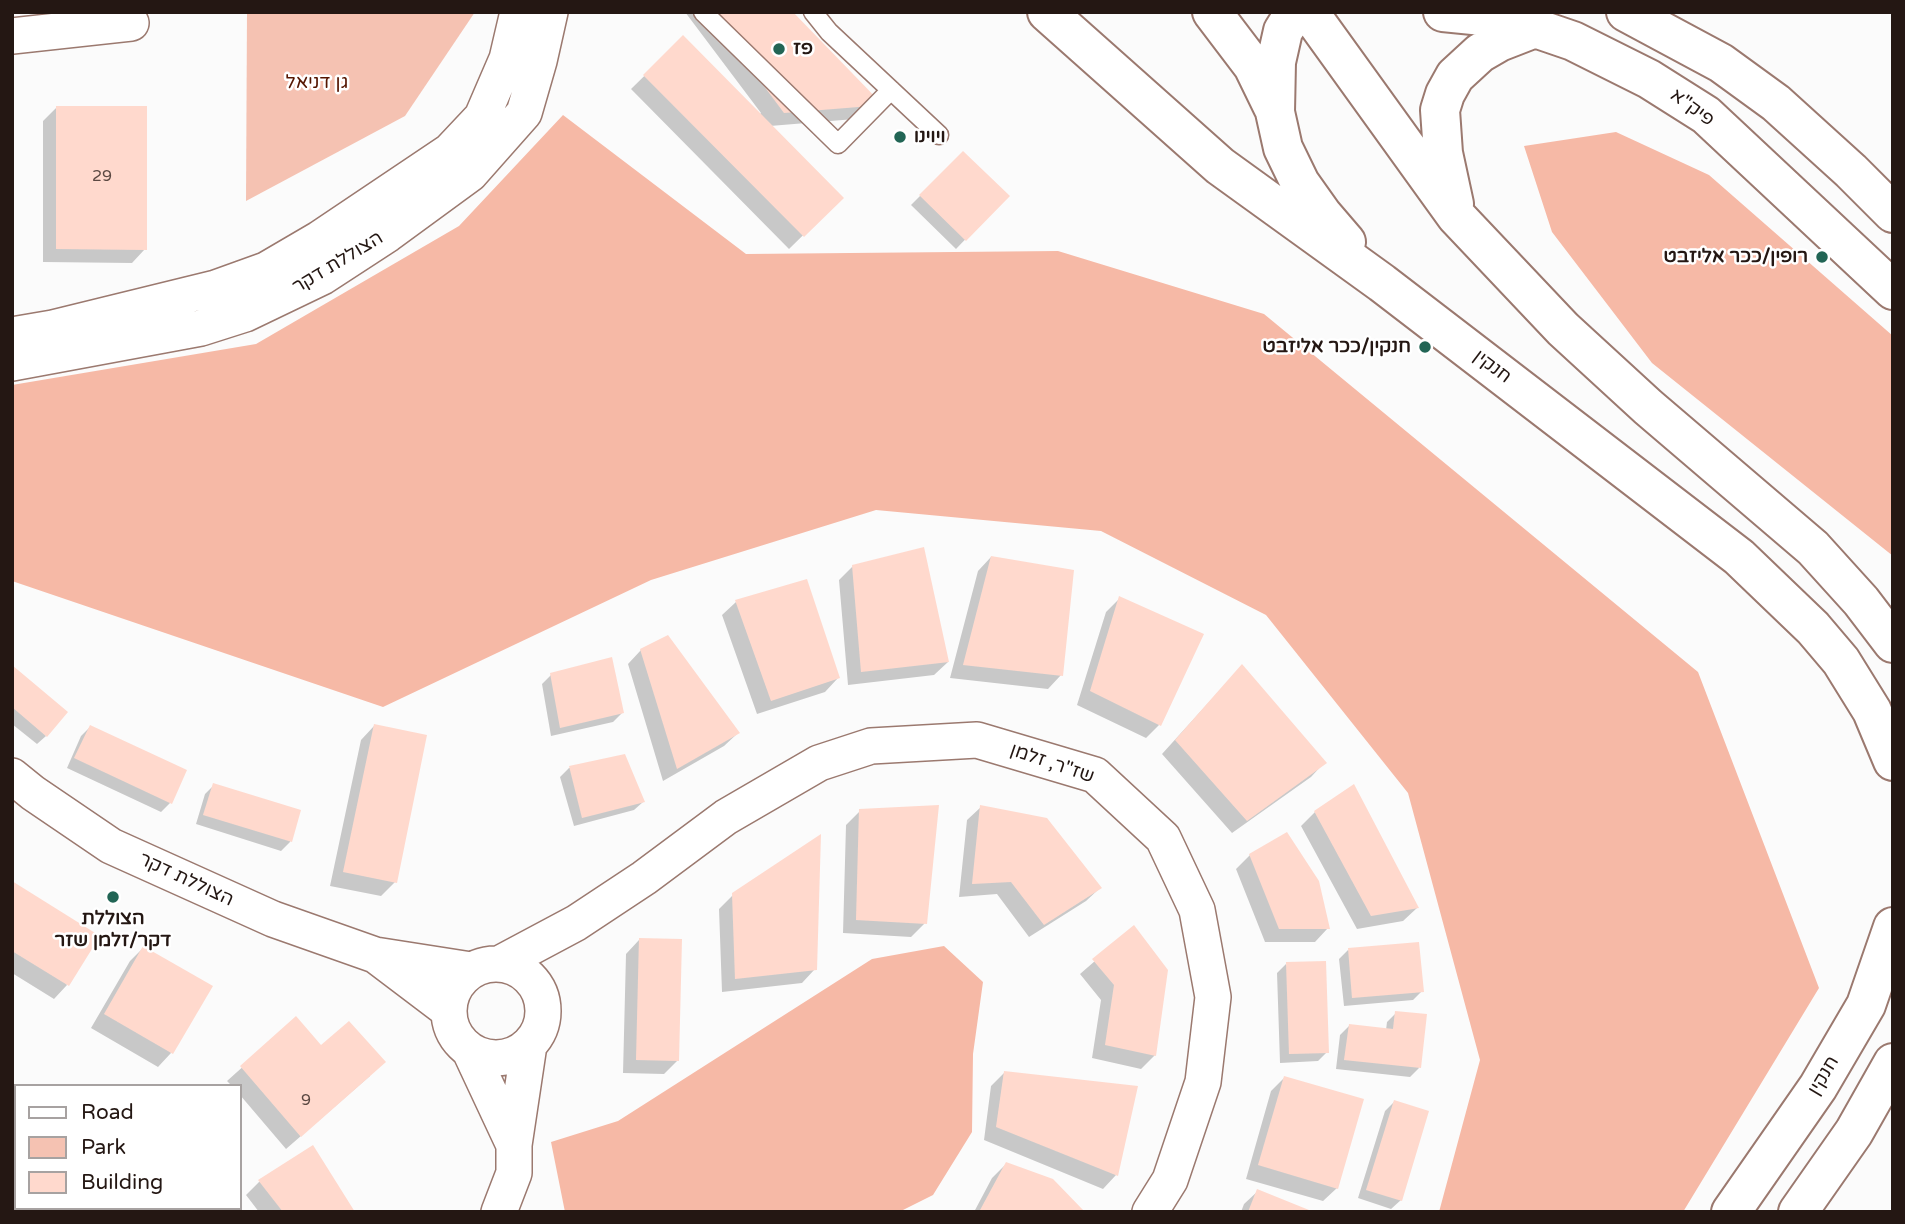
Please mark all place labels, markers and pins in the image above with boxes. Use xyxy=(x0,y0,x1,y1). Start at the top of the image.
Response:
place label: פז xyxy=(793,38,813,60)
marker: פז xyxy=(771,41,787,57)
place label: ויוינו xyxy=(914,126,946,148)
marker: ויוינו xyxy=(892,129,908,145)
place label: רופין/ככר אליזבט xyxy=(1664,246,1808,268)
marker: רופין/ככר אליזבט xyxy=(1814,249,1830,265)
place label: חנקין/ככר אליזבט xyxy=(1263,336,1411,358)
marker: חנקין/ככר אליזבט xyxy=(1417,339,1433,355)
marker: הצוללת דקר/זלמן שזר xyxy=(105,889,121,905)
place label: הצוללת דקר/זלמן שזר xyxy=(55,908,171,952)

